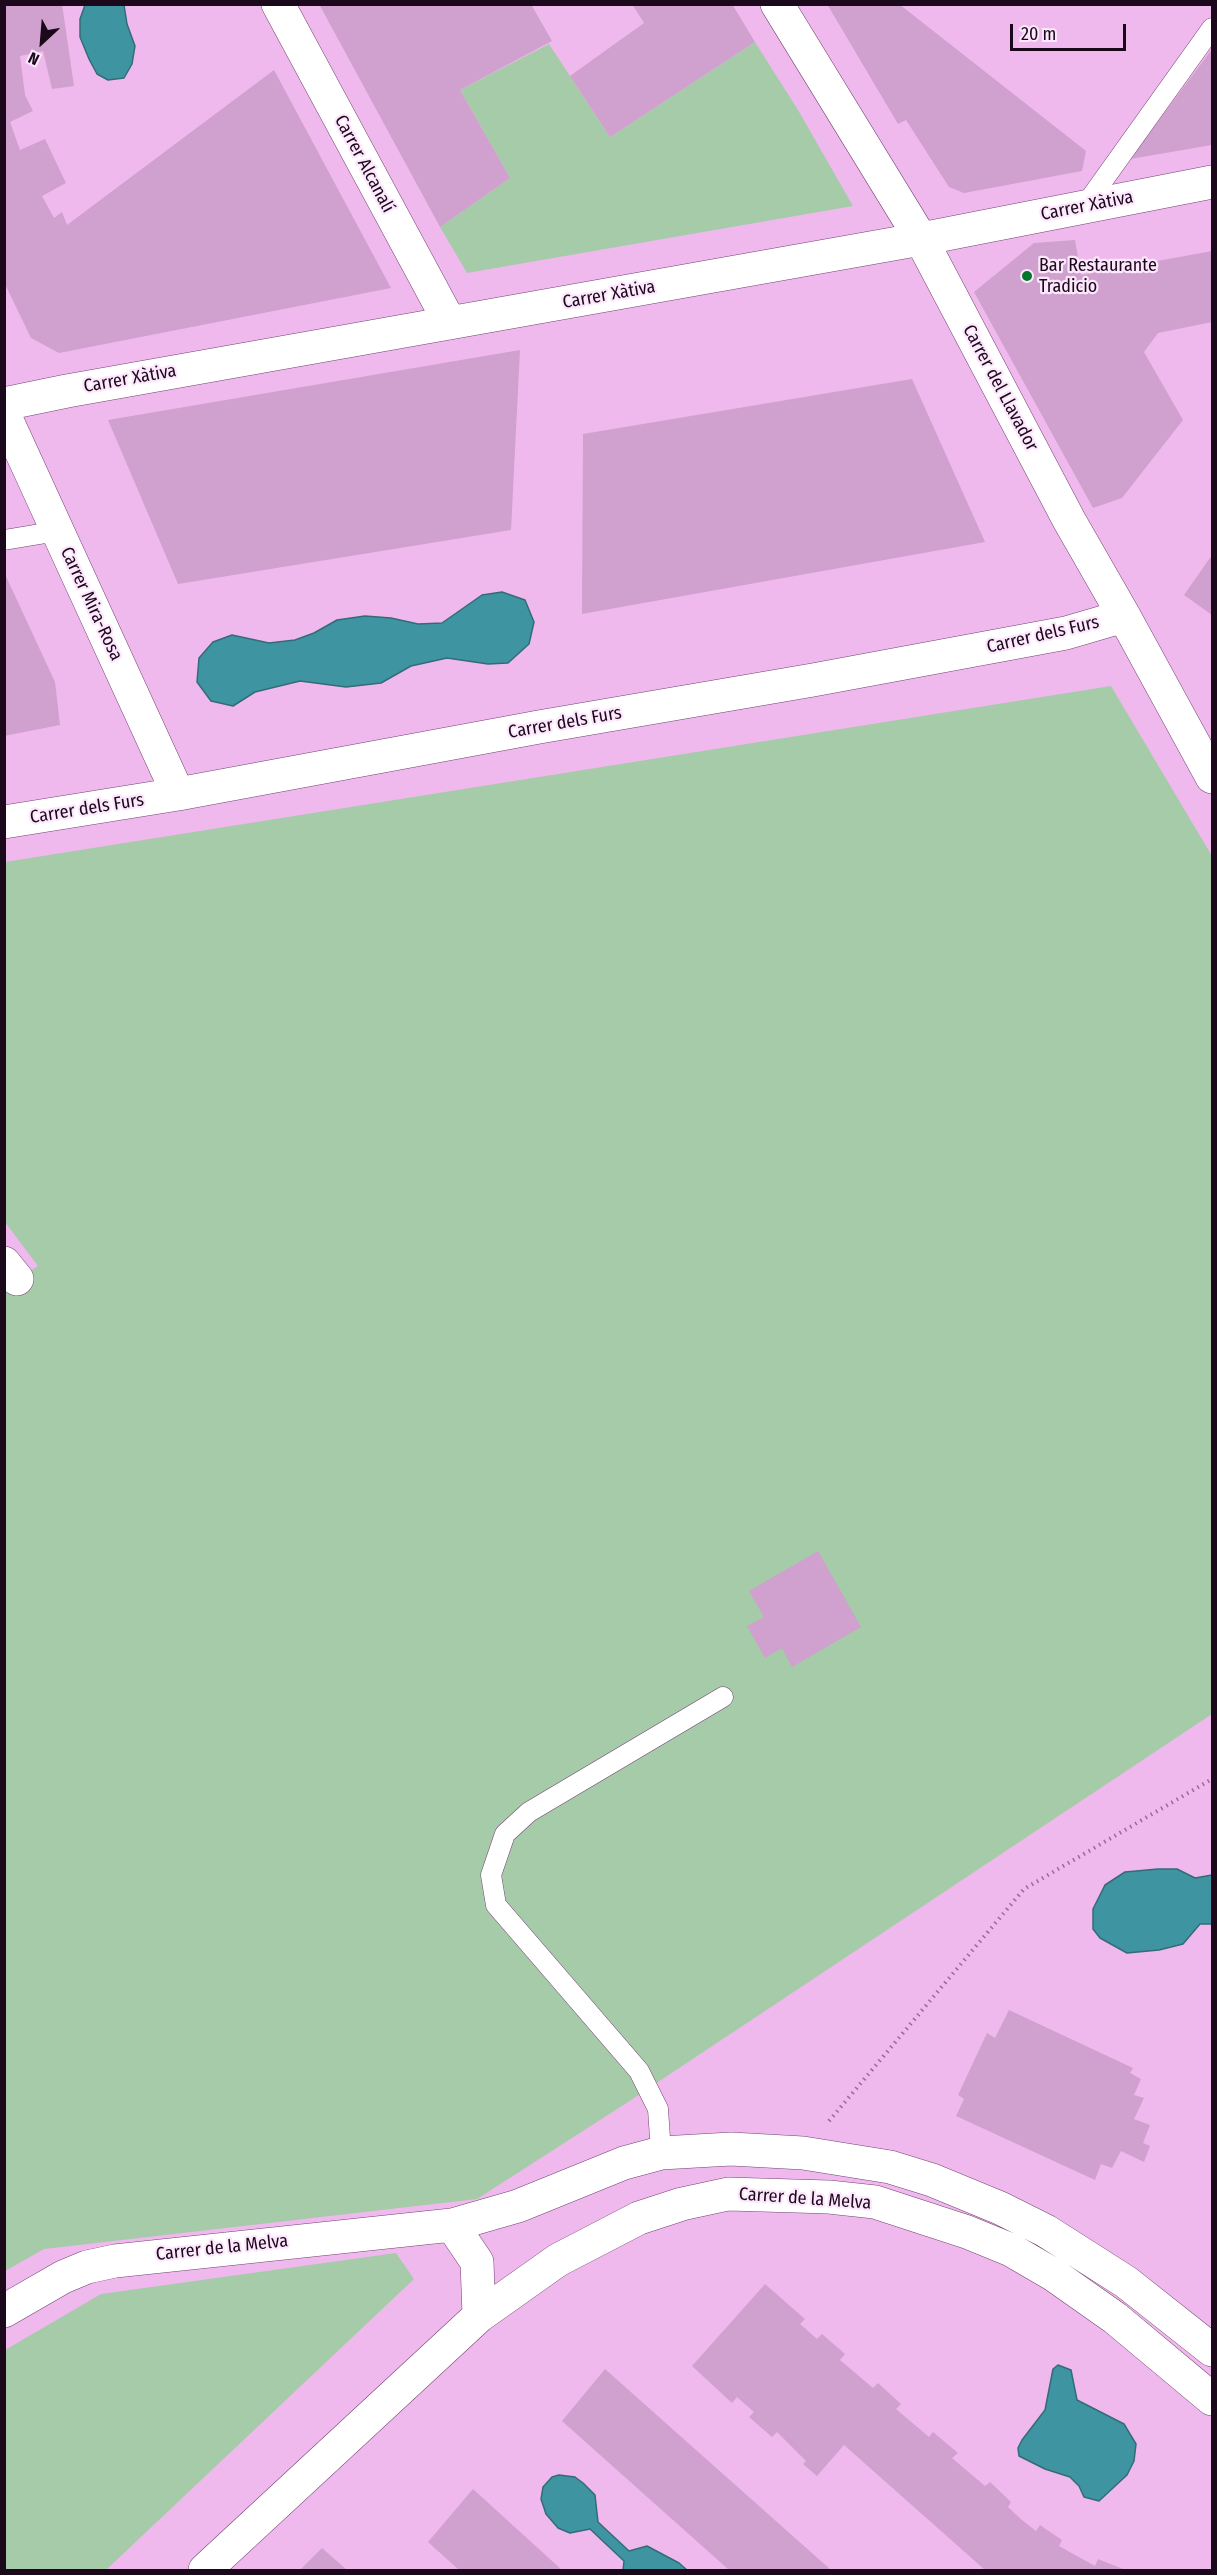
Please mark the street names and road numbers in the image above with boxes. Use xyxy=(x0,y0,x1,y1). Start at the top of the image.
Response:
street label: Carrer Alcanalí xyxy=(329,112,399,216)
street label: Carrer Xàtiva xyxy=(1039,186,1135,226)
street label: Carrer Xàtiva xyxy=(561,276,657,314)
street label: Carrer del Llavador xyxy=(958,321,1042,455)
street label: Carrer Xàtiva xyxy=(82,360,178,398)
street label: Carrer Mira-Rosa xyxy=(55,544,127,664)
street label: Carrer dels Furs xyxy=(985,612,1101,658)
street label: Carrer dels Furs xyxy=(507,702,623,744)
street label: Carrer dels Furs xyxy=(29,789,145,829)
street label: Carrer de la Melva xyxy=(738,2184,872,2214)
street label: Carrer de la Melva xyxy=(155,2230,289,2266)

